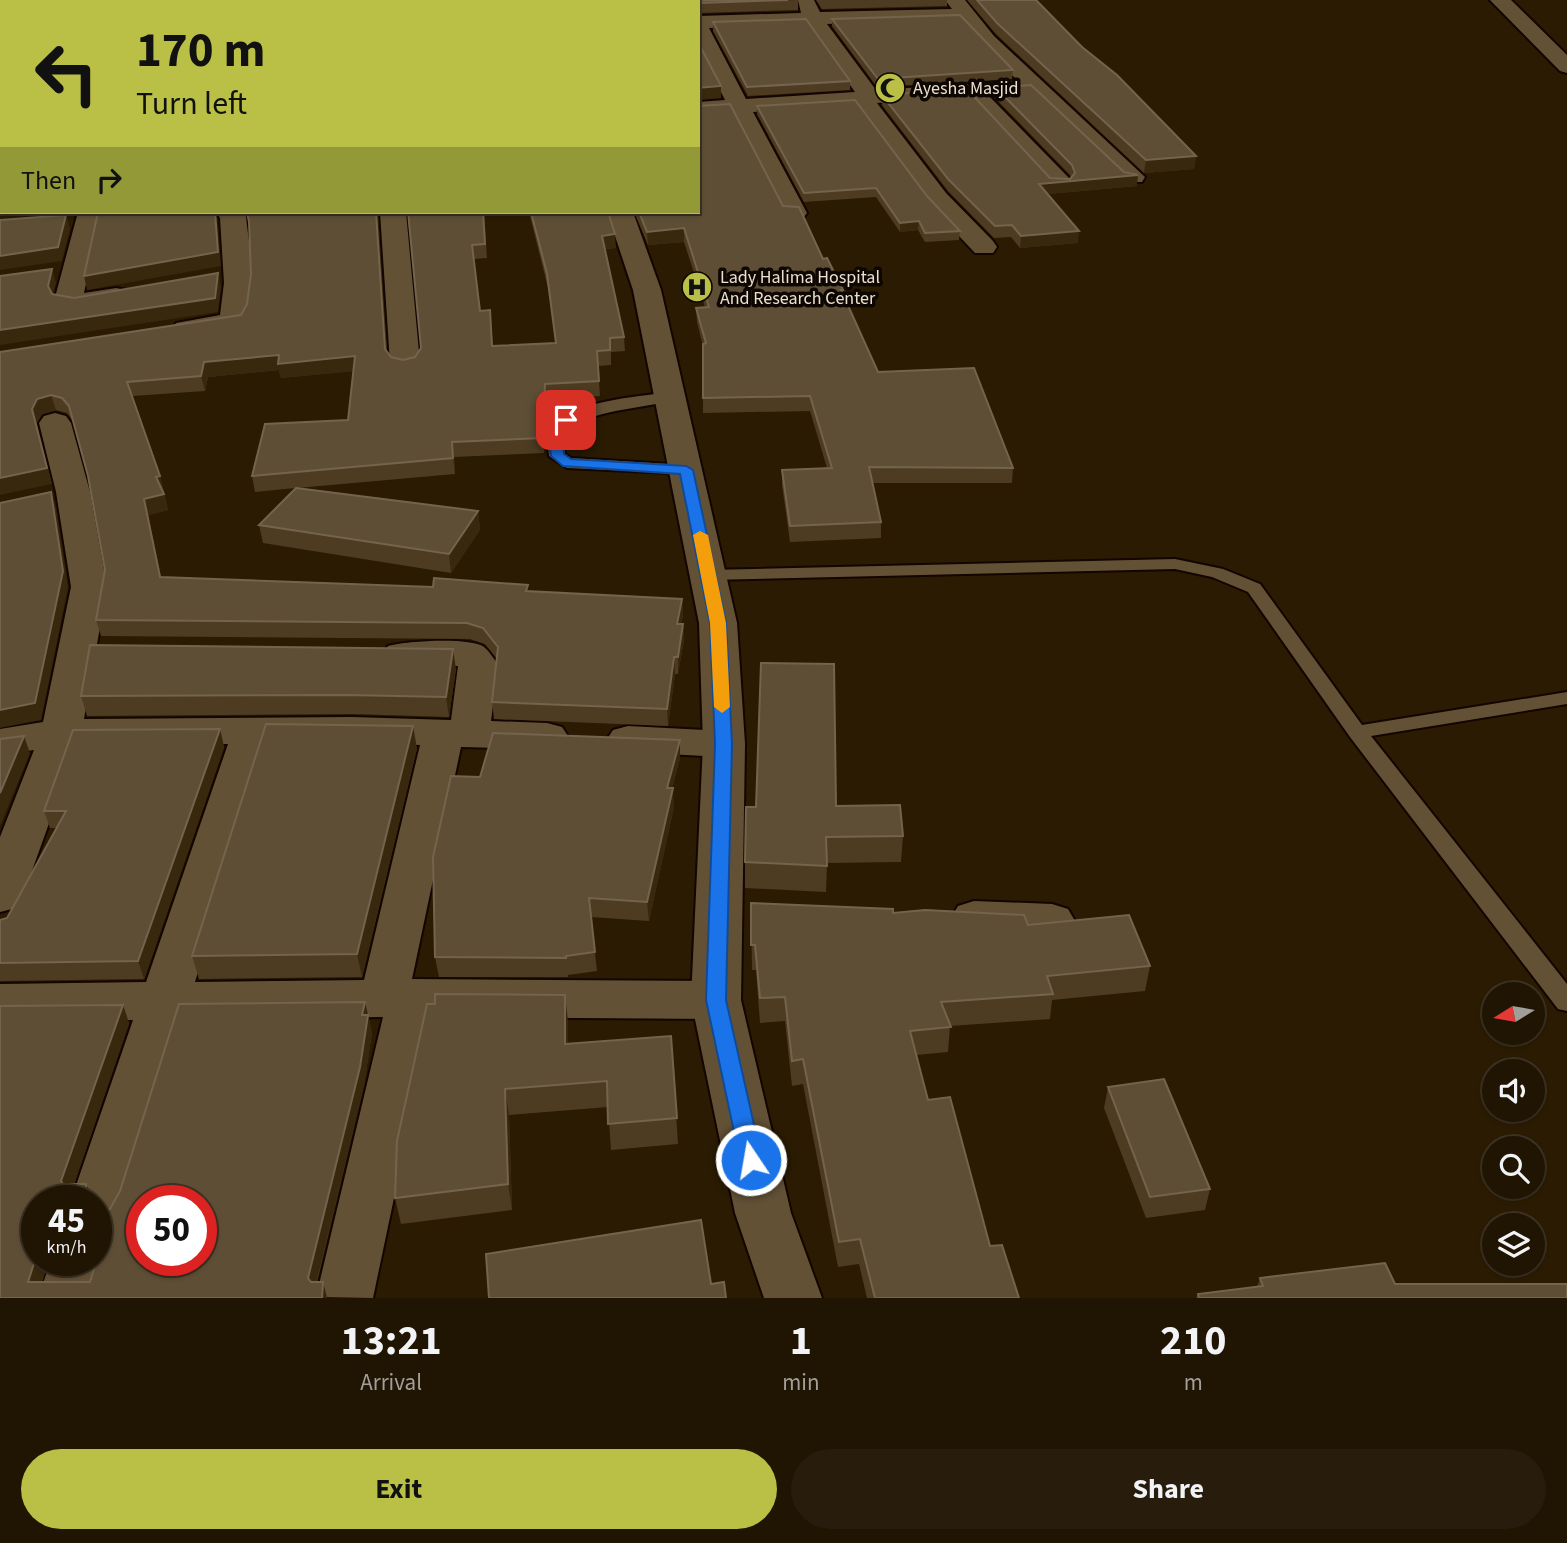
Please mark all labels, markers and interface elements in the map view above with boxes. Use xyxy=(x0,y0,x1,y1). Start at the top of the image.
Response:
text: 170 m xyxy=(136,16,265,86)
icon: left xyxy=(21,28,112,119)
mosque icon: Ayesha Masjid xyxy=(873,71,907,105)
place label: Ayesha Masjid xyxy=(913,76,1018,101)
text: Turn left xyxy=(136,81,247,127)
icon: right xyxy=(90,161,128,199)
text: Then xyxy=(21,162,76,199)
place label: Lady Halima Hospital And Research Center xyxy=(720,265,880,311)
hospital icon: Lady Halima Hospital And Research Center xyxy=(680,270,714,304)
pin xyxy=(536,390,596,450)
icon: arrive xyxy=(547,401,585,439)
north arrow xyxy=(1482,982,1545,1045)
map controls xyxy=(1482,982,1545,1276)
button: sound xyxy=(1482,1059,1545,1122)
position arrow xyxy=(714,1123,788,1197)
button: search xyxy=(1482,1136,1545,1199)
speed limit sign: 50 xyxy=(126,1185,217,1276)
text: 45 xyxy=(48,1196,85,1246)
button: layers xyxy=(1482,1213,1545,1276)
text: km/h xyxy=(47,1235,86,1260)
text: 13:21 xyxy=(340,1311,442,1371)
text: 1 xyxy=(790,1311,812,1371)
text: 210 xyxy=(1160,1311,1227,1371)
text: Arrival xyxy=(360,1366,422,1399)
text: min xyxy=(782,1366,820,1399)
text: m xyxy=(1184,1366,1203,1399)
button: Exit xyxy=(21,1449,777,1529)
button: Share xyxy=(791,1449,1546,1529)

